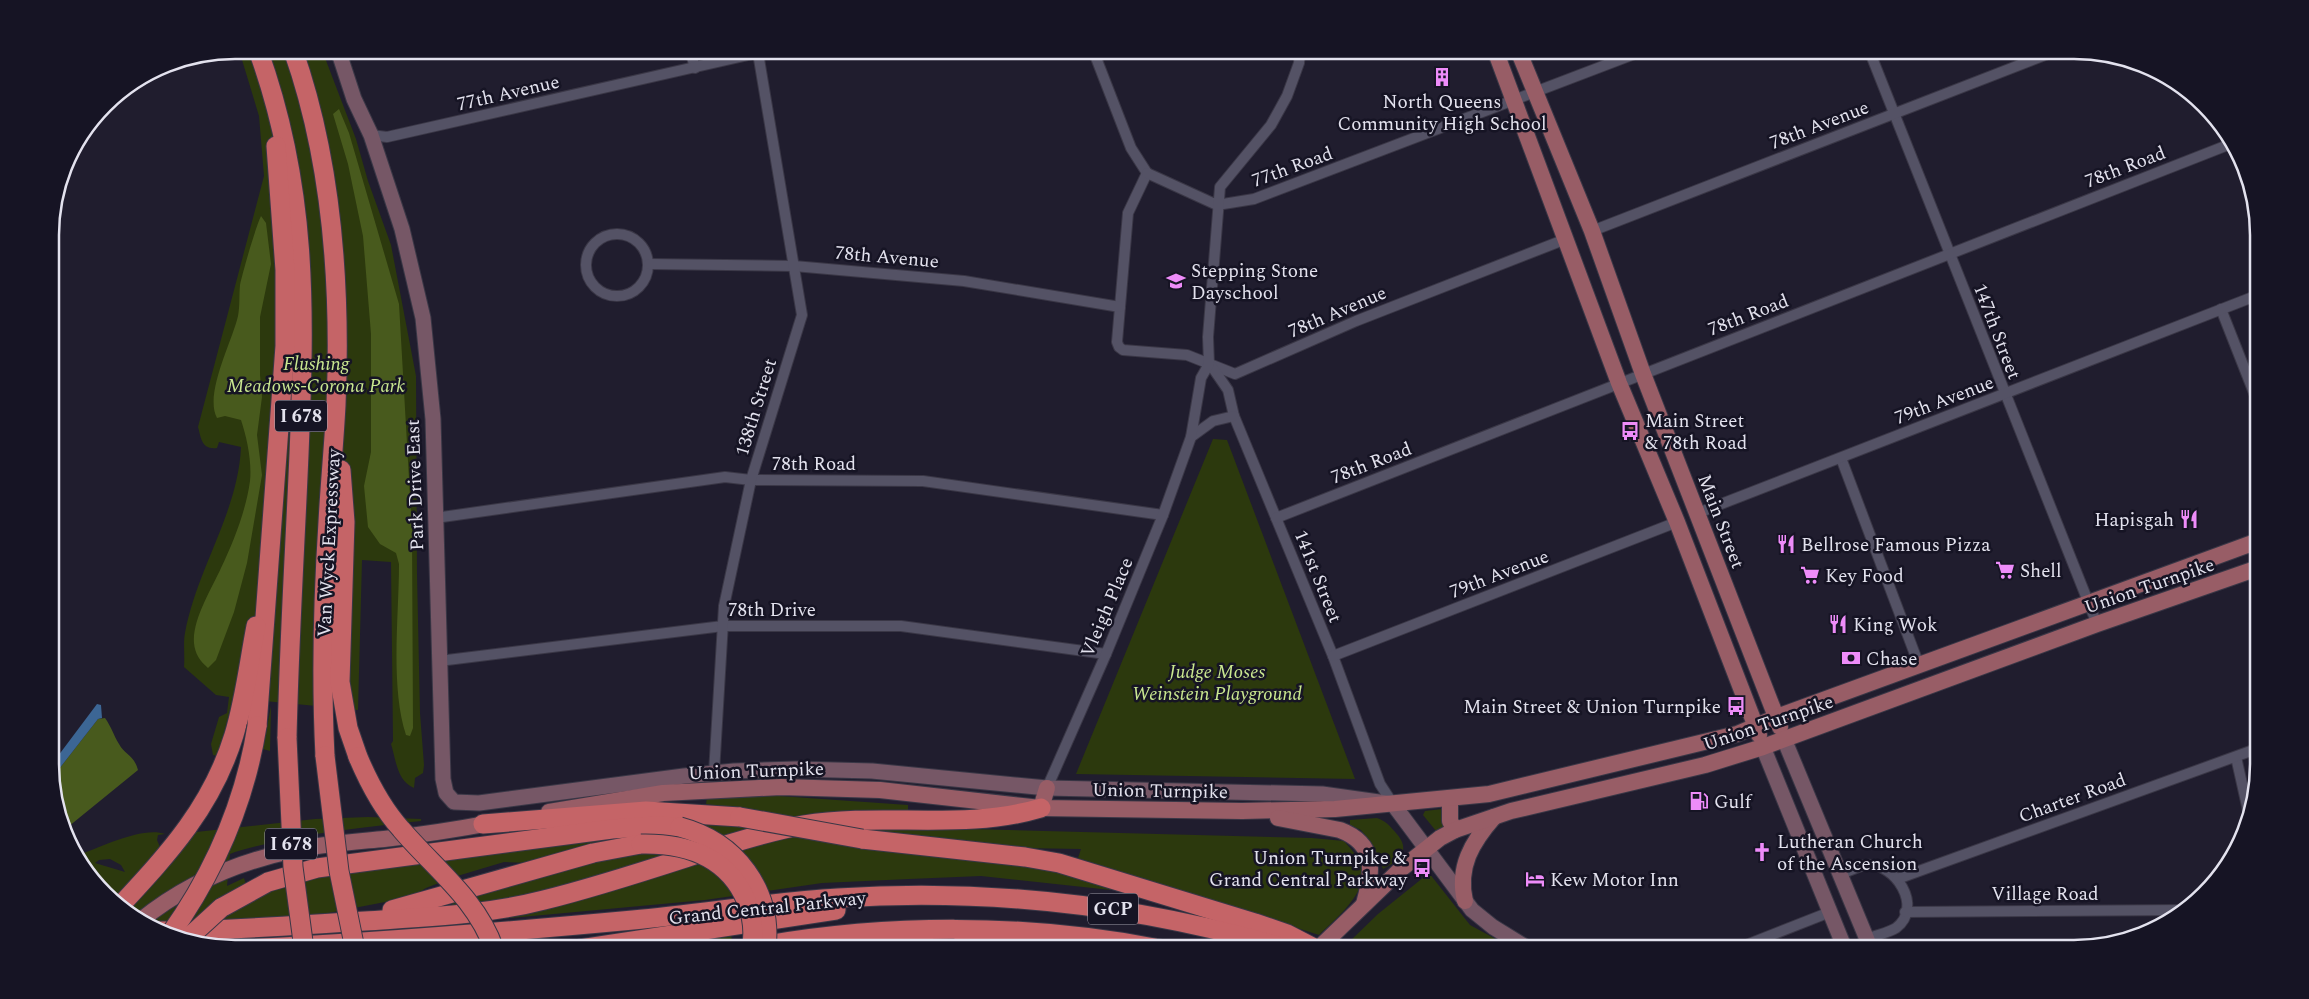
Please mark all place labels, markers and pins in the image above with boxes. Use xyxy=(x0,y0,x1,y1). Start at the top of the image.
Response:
building icon: North Queens Community High School xyxy=(1431,66,1453,88)
place label: North Queens Community High School xyxy=(1337,88,1547,139)
place label: Stepping Stone Dayschool xyxy=(1191,257,1318,308)
school or university icon: Stepping Stone Dayschool xyxy=(1165,270,1187,292)
place label: Main Street & 78th Road xyxy=(1645,407,1747,458)
bus stop icon: Main Street & 78th Road xyxy=(1619,420,1641,442)
place label: Hapisgah xyxy=(2094,506,2174,535)
restaurant icon: Hapisgah xyxy=(2178,508,2200,530)
place label: Bellrose Famous Pizza xyxy=(1801,531,1991,560)
restaurant icon: Bellrose Famous Pizza xyxy=(1775,533,1797,555)
place label: Shell xyxy=(2020,557,2062,586)
supermarket icon: Shell xyxy=(1994,559,2016,581)
place label: Key Food xyxy=(1825,562,1904,591)
supermarket icon: Key Food xyxy=(1799,564,1821,586)
place label: King Wok xyxy=(1853,611,1938,640)
restaurant icon: King Wok xyxy=(1827,613,1849,635)
place label: Chase xyxy=(1866,645,1917,674)
bank icon: Chase xyxy=(1840,647,1862,669)
place label: Main Street & Union Turnpike xyxy=(1463,693,1721,722)
bus stop icon: Main Street & Union Turnpike xyxy=(1725,695,1747,717)
place label: Gulf xyxy=(1714,788,1753,817)
fuel station icon: Gulf xyxy=(1688,790,1710,812)
place label: Lutheran Church of the Ascension xyxy=(1777,828,1923,879)
church icon: Lutheran Church of the Ascension xyxy=(1751,841,1773,863)
place label: Union Turnpike & Grand Central Parkway xyxy=(1209,844,1408,895)
bus stop icon: Union Turnpike & Grand Central Parkway xyxy=(1411,857,1433,879)
place label: Kew Motor Inn xyxy=(1550,866,1679,895)
hotel icon: Kew Motor Inn xyxy=(1524,868,1546,890)

